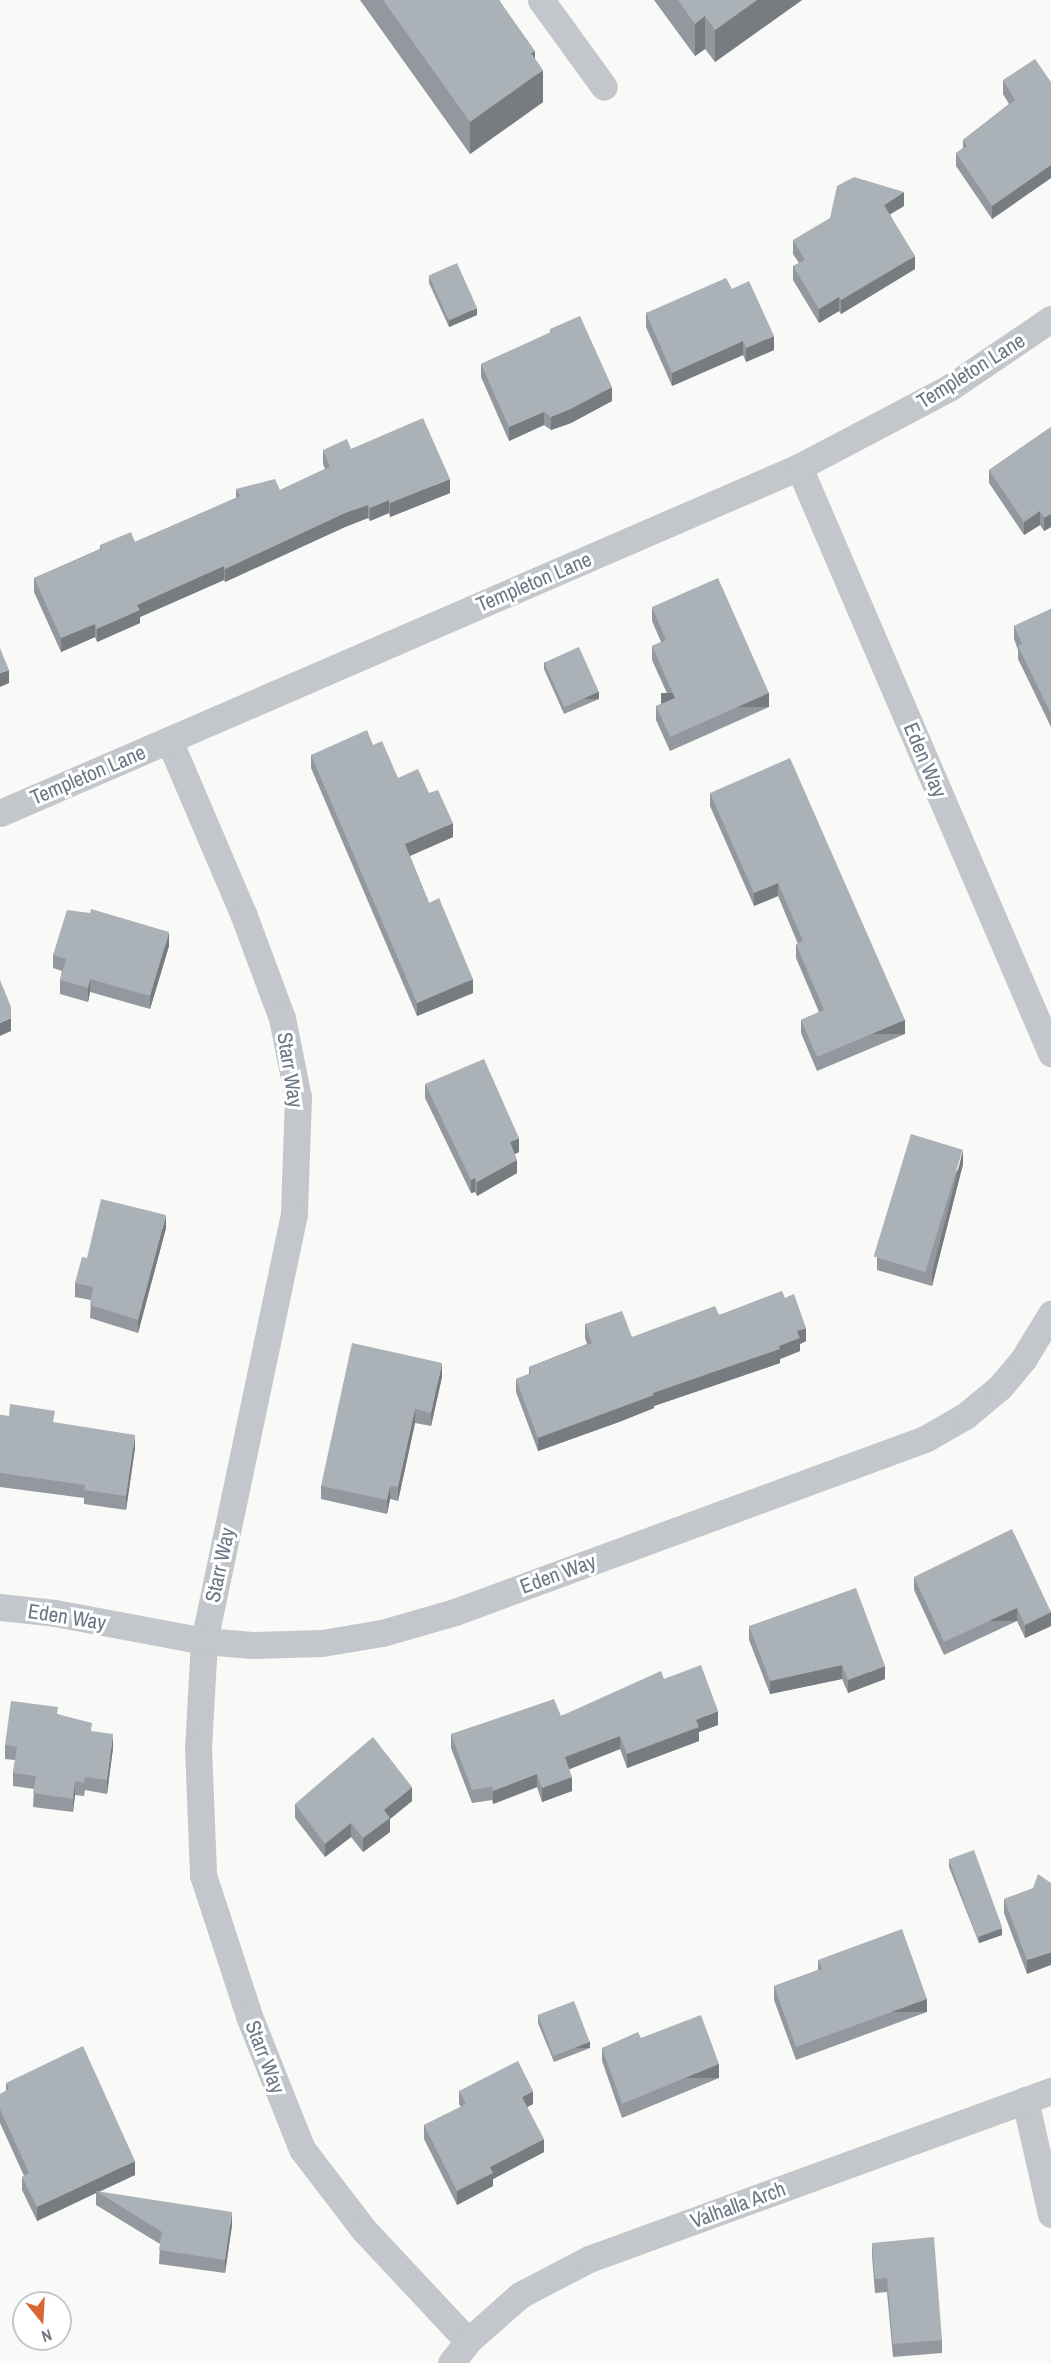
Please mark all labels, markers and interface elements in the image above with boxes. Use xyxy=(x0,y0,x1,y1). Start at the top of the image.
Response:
street label: Templeton Lane xyxy=(912,328,1030,414)
street label: Templeton Lane xyxy=(473,546,595,618)
street label: Eden Way xyxy=(898,719,952,801)
street label: Templeton Lane xyxy=(27,739,149,811)
street label: Starr Way xyxy=(272,1031,308,1109)
street label: Starr Way xyxy=(200,1525,240,1605)
street label: Eden Way xyxy=(517,1549,599,1599)
street label: Eden Way xyxy=(26,1598,108,1636)
street label: Starr Way xyxy=(240,2017,290,2097)
street label: Valhalla Arch xyxy=(687,2176,789,2234)
north arrow xyxy=(12,2291,72,2351)
text: N xyxy=(39,2324,55,2348)

